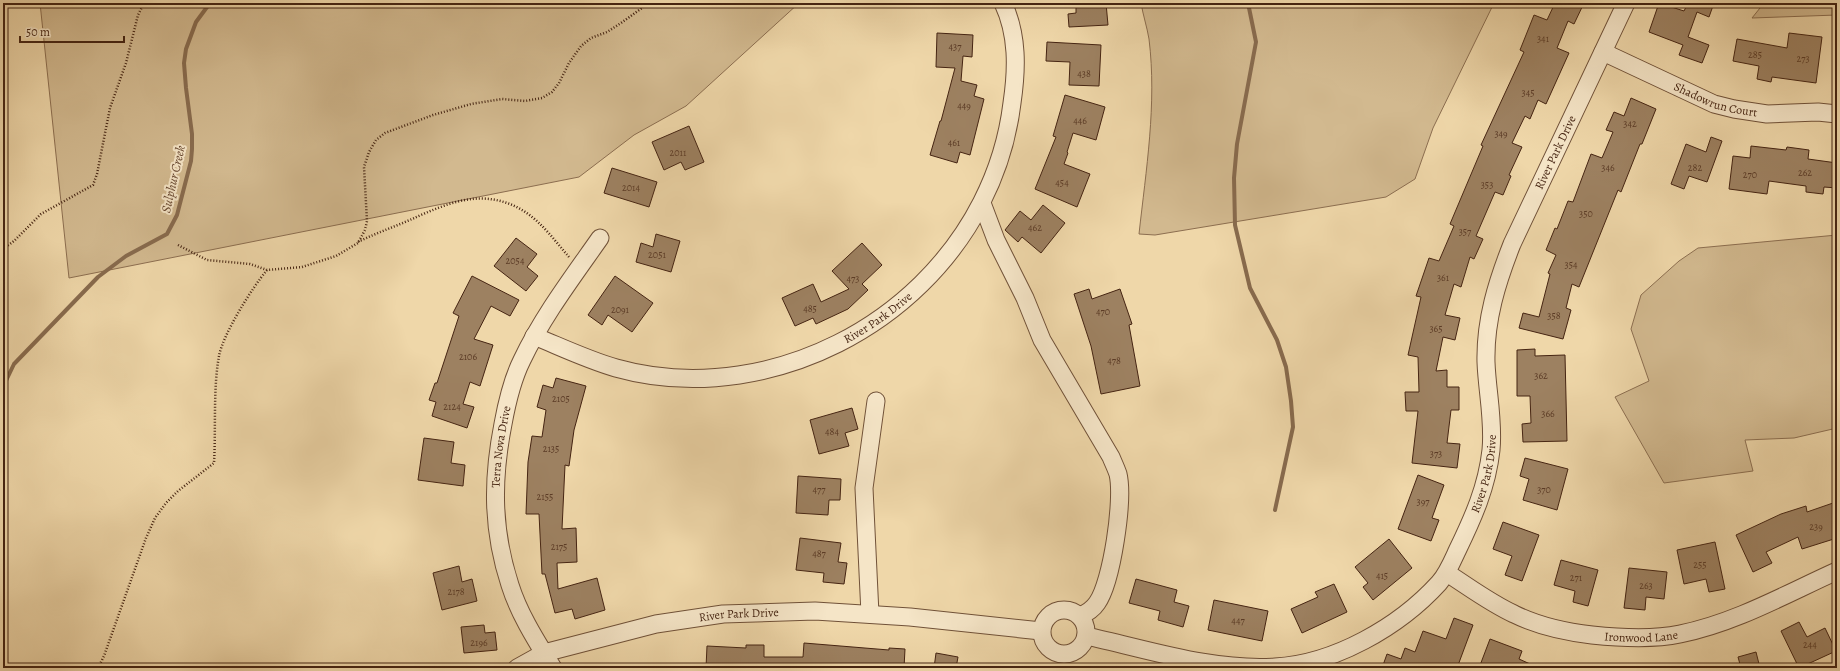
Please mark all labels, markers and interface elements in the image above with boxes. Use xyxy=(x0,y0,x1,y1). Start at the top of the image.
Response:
scale bar xyxy=(20,18,124,44)
text: 50 m xyxy=(26,24,50,40)
house number: 341 xyxy=(1537,32,1550,45)
house number: 437 xyxy=(949,40,962,53)
house number: 285 xyxy=(1748,48,1762,61)
house number: 273 xyxy=(1796,52,1810,65)
house number: 438 xyxy=(1077,67,1091,80)
street label: Shadowrun Court xyxy=(1671,78,1758,120)
house number: 345 xyxy=(1522,86,1535,99)
house number: 449 xyxy=(957,99,971,112)
street label: River Park Drive xyxy=(1531,113,1580,192)
house number: 446 xyxy=(1073,114,1087,127)
house number: 342 xyxy=(1623,117,1637,130)
house number: 349 xyxy=(1494,127,1508,140)
house number: 461 xyxy=(948,136,961,149)
water label: Sulphur Creek xyxy=(157,143,189,214)
house number: 2011 xyxy=(670,146,687,159)
house number: 346 xyxy=(1601,161,1615,174)
house number: 282 xyxy=(1688,161,1702,174)
house number: 262 xyxy=(1798,166,1812,179)
house number: 270 xyxy=(1743,168,1757,181)
house number: 454 xyxy=(1055,176,1069,189)
house number: 353 xyxy=(1481,178,1493,191)
house number: 2014 xyxy=(622,181,640,194)
house number: 350 xyxy=(1579,207,1593,220)
house number: 462 xyxy=(1028,221,1042,234)
house number: 357 xyxy=(1459,225,1472,238)
house number: 2051 xyxy=(648,248,666,261)
house number: 2054 xyxy=(506,254,525,267)
house number: 354 xyxy=(1565,258,1578,271)
house number: 361 xyxy=(1437,271,1450,284)
house number: 473 xyxy=(847,272,859,285)
street label: River Park Drive xyxy=(841,288,916,347)
house number: 485 xyxy=(803,302,817,315)
house number: 2091 xyxy=(611,303,630,316)
house number: 470 xyxy=(1096,305,1110,318)
house number: 358 xyxy=(1547,309,1561,322)
house number: 365 xyxy=(1429,322,1443,335)
house number: 2106 xyxy=(459,350,477,363)
house number: 478 xyxy=(1107,354,1121,367)
house number: 362 xyxy=(1534,369,1548,382)
house number: 2105 xyxy=(552,392,570,405)
house number: 2124 xyxy=(443,400,461,413)
street label: Terra Nova Drive xyxy=(488,404,514,488)
house number: 366 xyxy=(1541,407,1555,420)
house number: 484 xyxy=(825,425,839,438)
street label: River Park Drive xyxy=(1467,435,1500,515)
house number: 2135 xyxy=(543,442,559,455)
house number: 373 xyxy=(1430,447,1442,460)
house number: 477 xyxy=(813,483,826,496)
house number: 370 xyxy=(1537,483,1551,496)
house number: 2155 xyxy=(537,490,553,503)
house number: 397 xyxy=(1417,495,1430,508)
house number: 239 xyxy=(1809,520,1823,533)
house number: 2175 xyxy=(551,540,567,553)
house number: 487 xyxy=(812,547,827,560)
house number: 255 xyxy=(1693,558,1707,571)
house number: 415 xyxy=(1376,569,1388,582)
house number: 271 xyxy=(1570,571,1583,584)
house number: 263 xyxy=(1639,579,1653,592)
house number: 2178 xyxy=(447,585,465,598)
street label: River Park Drive xyxy=(698,604,779,626)
house number: 447 xyxy=(1231,614,1245,627)
street label: Ironwood Lane xyxy=(1604,627,1679,646)
house number: 2196 xyxy=(470,636,488,649)
house number: 244 xyxy=(1803,638,1817,651)

